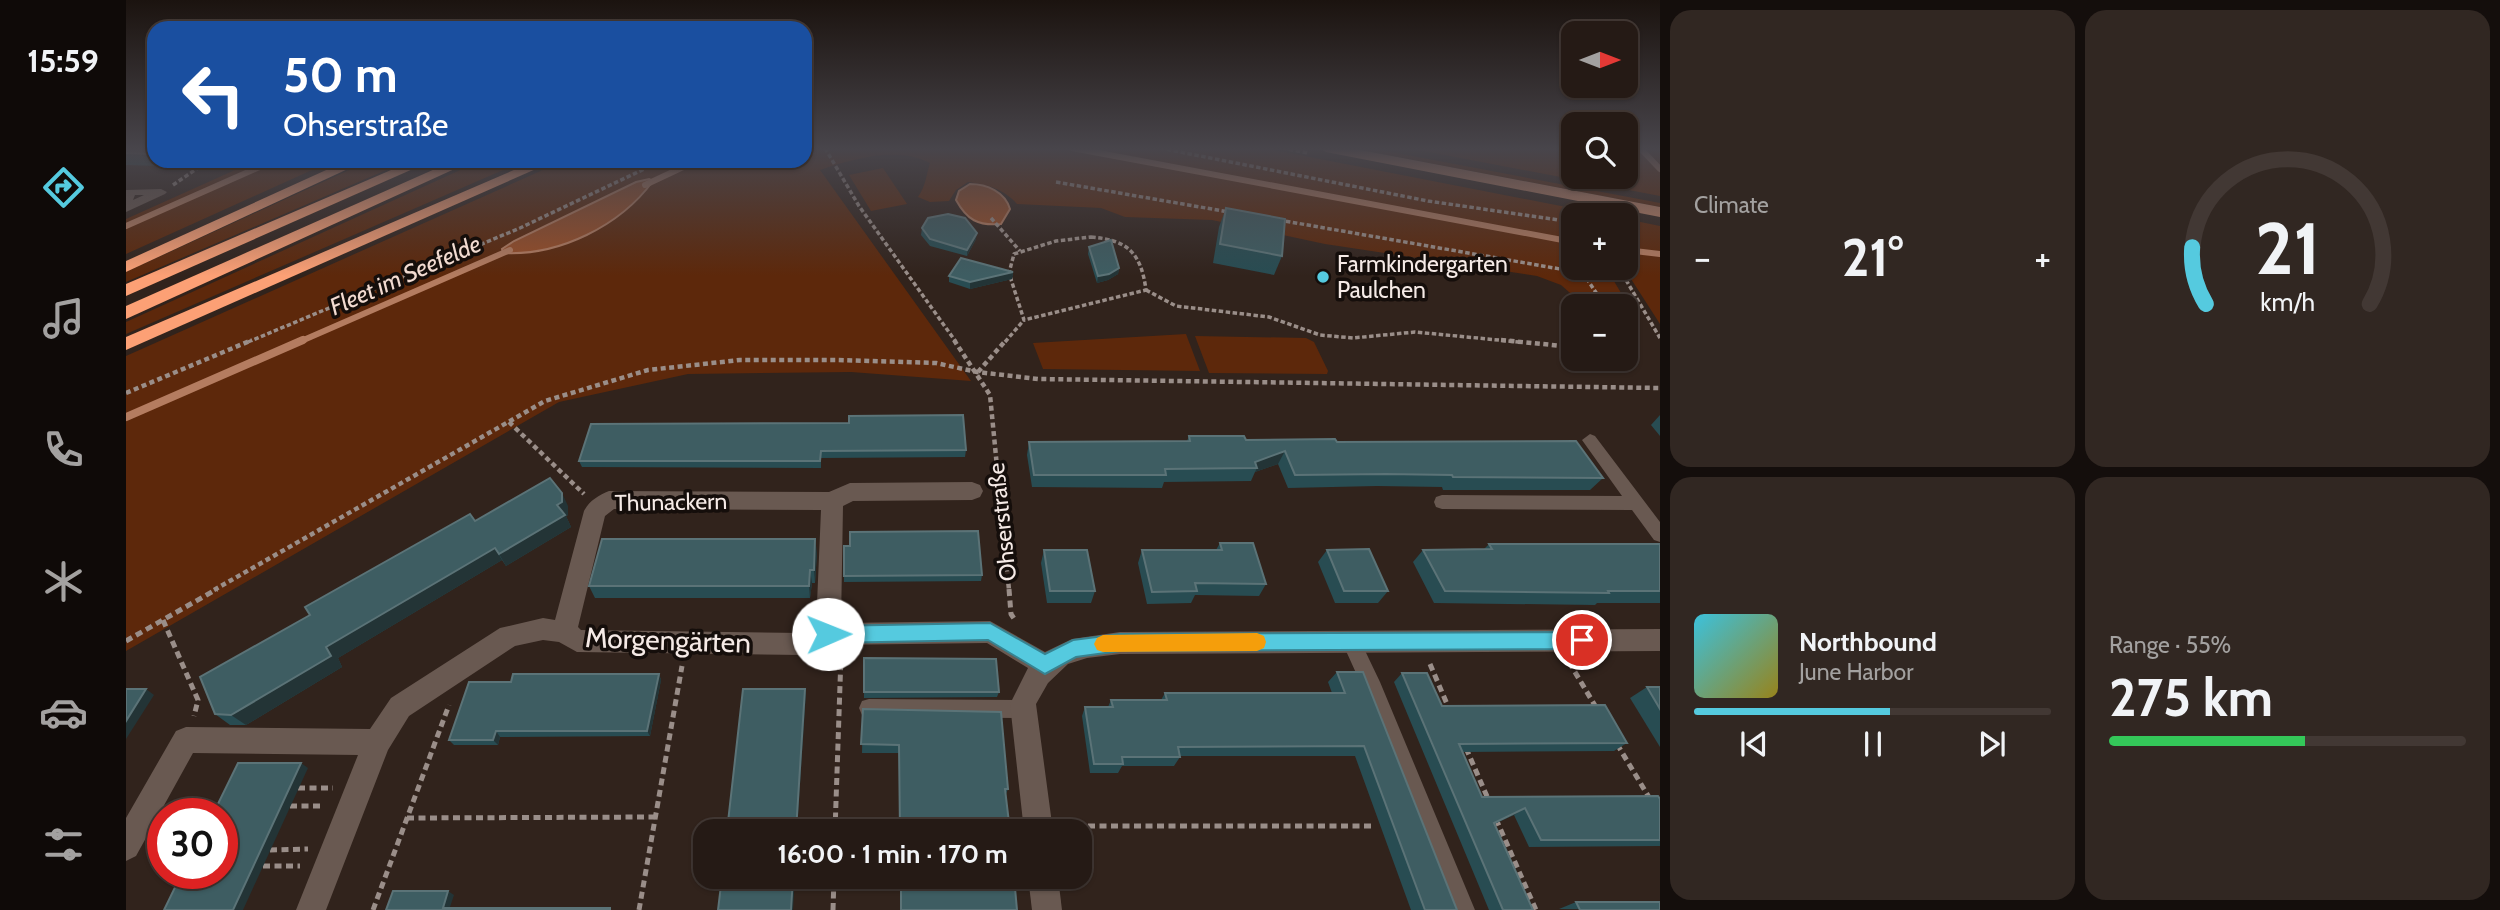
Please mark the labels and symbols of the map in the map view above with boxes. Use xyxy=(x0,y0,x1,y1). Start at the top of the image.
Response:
north arrow xyxy=(1561,21,1638,98)
water label: Fleet im Seefelde xyxy=(325,229,485,321)
place label: Farmkindergarten Paulchen xyxy=(1337,250,1508,304)
marker: Farmkindergarten Paulchen xyxy=(1315,269,1331,285)
street label: Ohserstraße xyxy=(982,461,1022,583)
street label: Thunackern xyxy=(614,487,728,517)
position arrow xyxy=(791,597,865,671)
pin xyxy=(1552,610,1612,670)
street label: Morgengärten xyxy=(584,620,752,660)
speed limit sign: 30 xyxy=(147,798,238,889)

